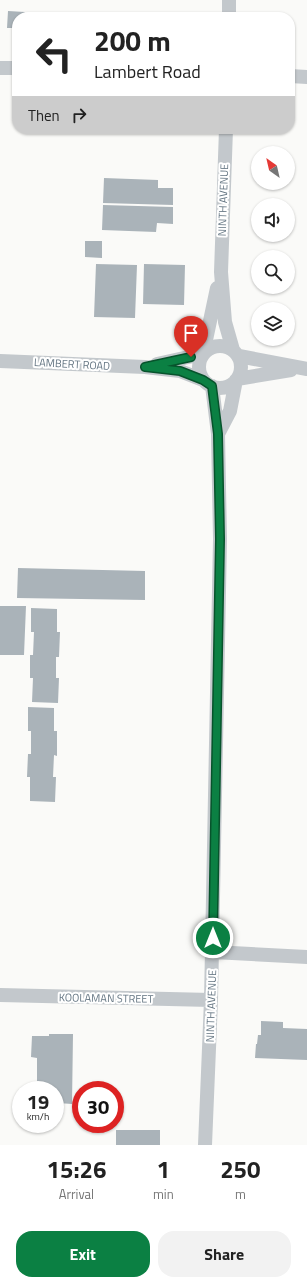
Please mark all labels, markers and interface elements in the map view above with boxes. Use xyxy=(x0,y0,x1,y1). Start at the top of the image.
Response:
text: 200 m xyxy=(94,19,171,62)
icon: left xyxy=(28,28,80,80)
text: Lambert Road xyxy=(94,58,201,85)
text: Then xyxy=(28,104,60,127)
icon: right xyxy=(68,104,90,126)
north arrow xyxy=(251,146,295,190)
map controls xyxy=(251,146,295,346)
street label: NINTH AVENUE xyxy=(214,163,232,237)
button: sound xyxy=(251,198,295,242)
button: search xyxy=(251,250,295,294)
button: layers xyxy=(251,302,295,346)
pin xyxy=(174,316,208,357)
icon: arrive xyxy=(180,322,202,344)
street label: LAMBERT ROAD xyxy=(33,354,111,374)
position arrow xyxy=(192,917,234,959)
street label: NINTH AVENUE xyxy=(202,969,220,1043)
street label: KOOLAMAN STREET xyxy=(59,989,154,1007)
speed limit sign: 30 xyxy=(72,1081,124,1133)
text: 19 xyxy=(27,1086,49,1117)
text: km/h xyxy=(27,1109,49,1124)
text: 15:26 xyxy=(47,1151,106,1187)
text: 1 xyxy=(157,1151,170,1187)
text: 250 xyxy=(220,1151,260,1187)
text: Arrival xyxy=(59,1184,94,1204)
text: min xyxy=(153,1184,174,1204)
text: m xyxy=(235,1184,246,1204)
button: Exit xyxy=(16,1231,150,1277)
button: Share xyxy=(158,1231,291,1277)

